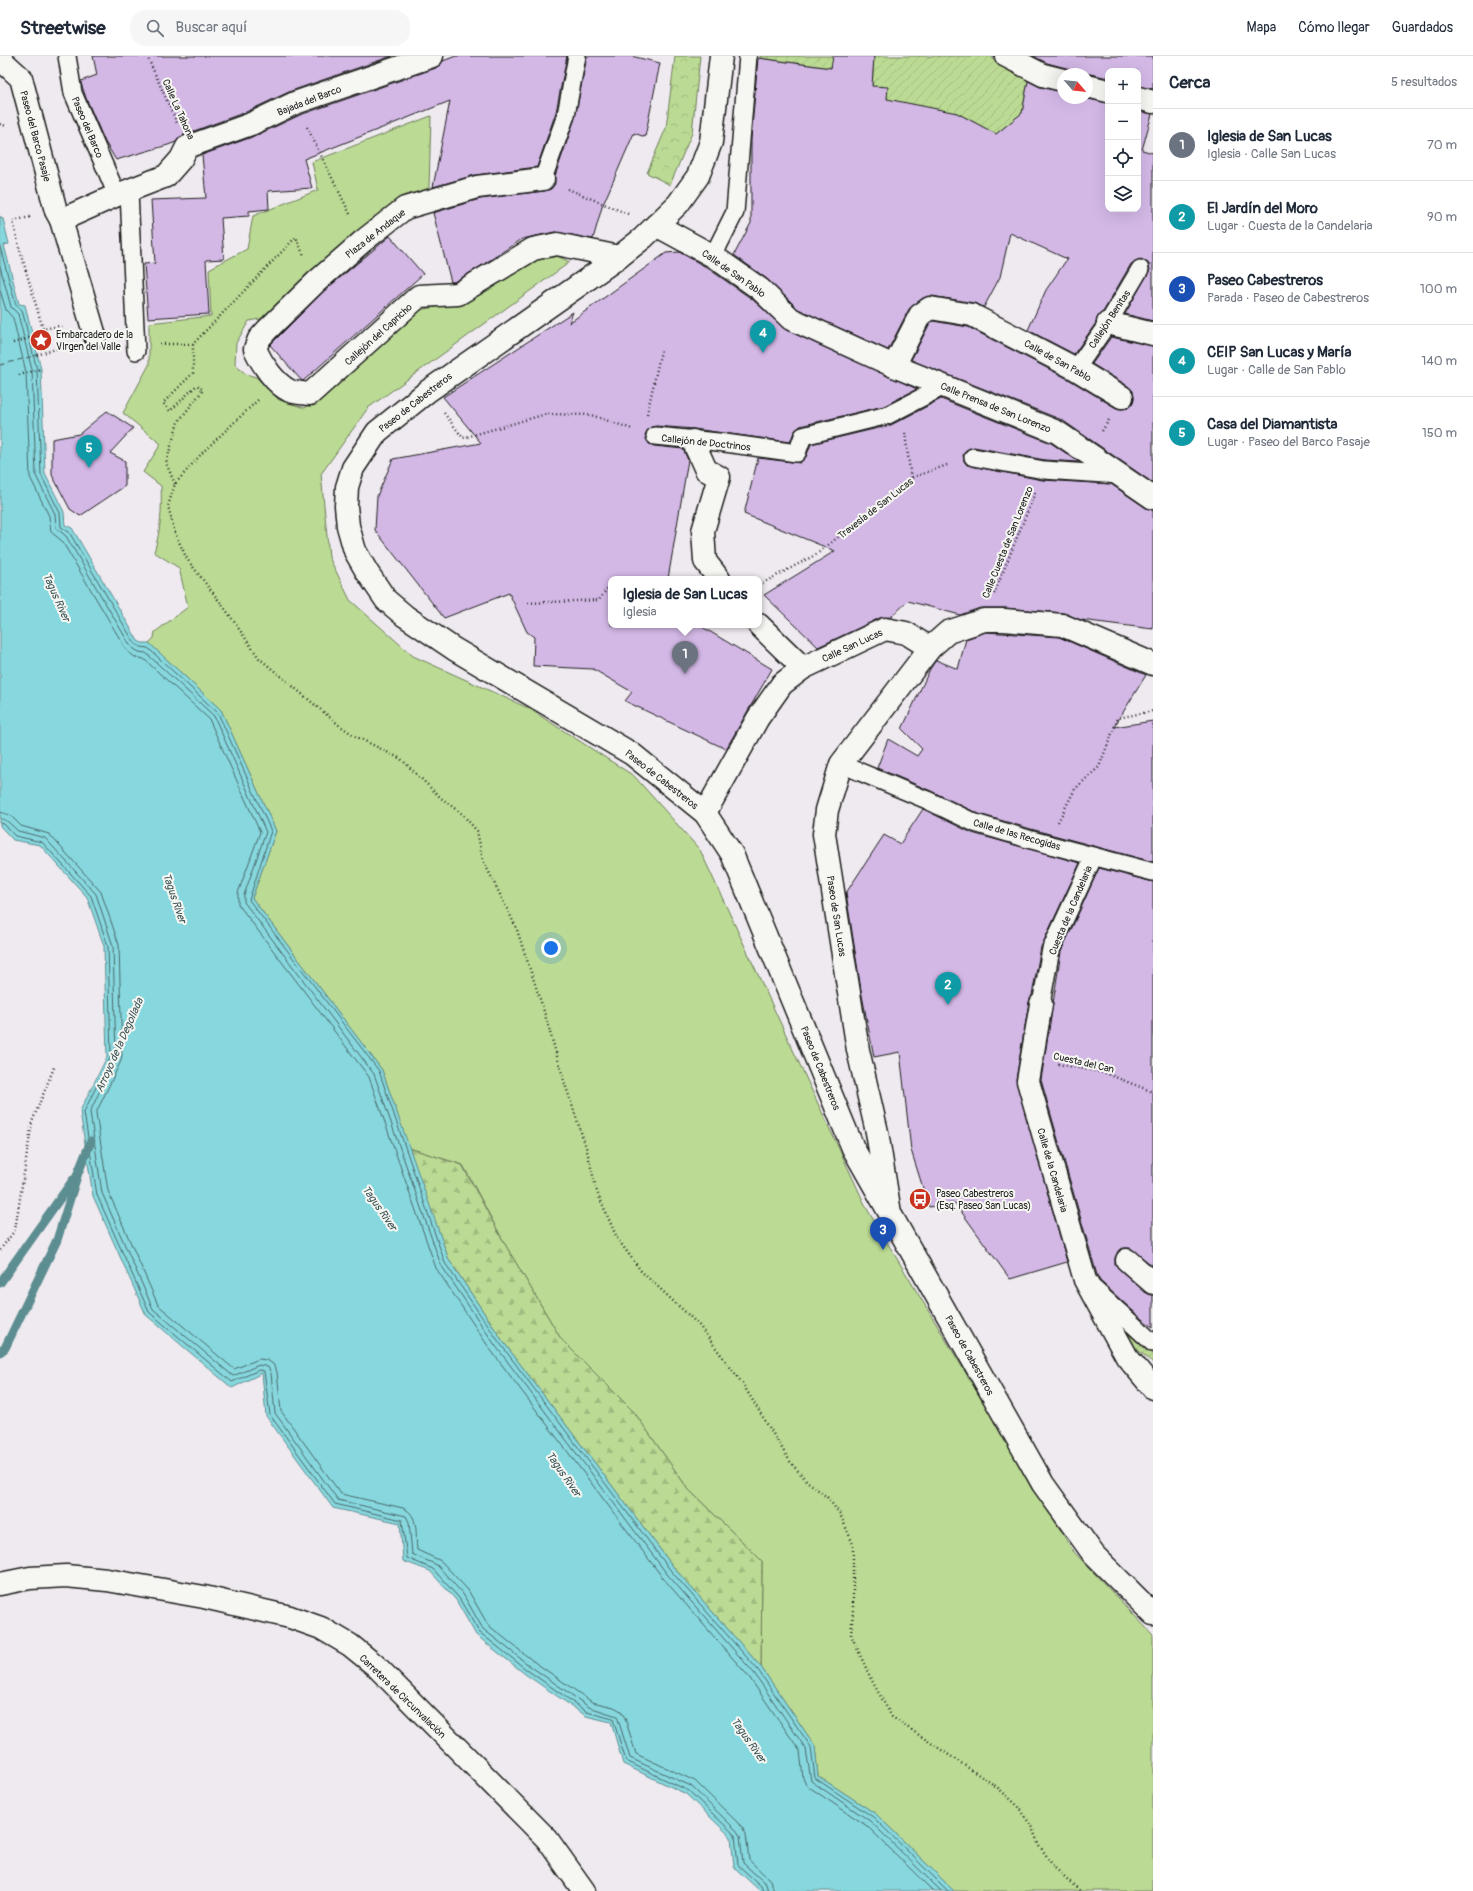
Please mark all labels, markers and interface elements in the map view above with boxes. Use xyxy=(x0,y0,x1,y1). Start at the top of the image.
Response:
search box xyxy=(130,10,410,46)
text: Streetwise xyxy=(20,16,106,40)
icon: search xyxy=(144,17,166,39)
text: Buscar aquí xyxy=(176,18,247,37)
text: Mapa xyxy=(1247,19,1276,36)
text: Cómo llegar xyxy=(1298,19,1370,36)
text: Guardados xyxy=(1392,19,1453,36)
north arrow xyxy=(1057,68,1093,104)
map controls xyxy=(1105,68,1141,212)
button: + xyxy=(1105,68,1141,104)
text: Cerca xyxy=(1169,72,1210,93)
text: 5 resultados xyxy=(1391,74,1457,90)
street label: Calle La Tahona xyxy=(159,77,197,142)
street label: Bajada del Barco xyxy=(276,83,344,119)
street label: Paseo del Barco Pasaje xyxy=(17,89,53,183)
street label: Paseo del Barco xyxy=(69,95,106,160)
button: − xyxy=(1105,104,1141,140)
text: Iglesia de San Lucas xyxy=(1207,127,1332,146)
text: 1 xyxy=(1179,137,1185,153)
text: 70 m xyxy=(1427,137,1457,153)
button: locate xyxy=(1105,140,1141,176)
text: Iglesia · Calle San Lucas xyxy=(1207,146,1336,162)
button: layers xyxy=(1105,176,1141,212)
text: El Jardín del Moro xyxy=(1207,199,1318,218)
street label: Plaza de Andaque xyxy=(343,207,408,261)
text: 2 xyxy=(1178,209,1186,225)
text: 90 m xyxy=(1427,209,1457,225)
text: Lugar · Cuesta de la Candelaria xyxy=(1207,218,1373,234)
street label: Calle de San Pablo xyxy=(699,247,768,301)
text: Paseo Cabestreros xyxy=(1207,271,1323,290)
text: 3 xyxy=(1178,281,1186,297)
text: 100 m xyxy=(1420,281,1457,297)
street label: Callejón Benitas xyxy=(1087,288,1133,351)
text: Parada · Paseo de Cabestreros xyxy=(1207,290,1369,306)
street label: Callejón del Capricho xyxy=(342,301,415,368)
pin: 4 xyxy=(750,320,776,353)
place icon: Embarcadero de la VIrgen del Valle xyxy=(28,327,54,353)
place label: Embarcadero de la VIrgen del Valle xyxy=(56,329,133,353)
street label: Calle de San Pablo xyxy=(1022,337,1094,385)
text: CEIP San Lucas y María xyxy=(1207,343,1351,362)
text: 4 xyxy=(1178,353,1186,369)
text: 140 m xyxy=(1421,353,1457,369)
text: Lugar · Calle de San Pablo xyxy=(1207,362,1346,378)
street label: Paseo de Cabestreros xyxy=(377,370,455,435)
street label: Calle Prensa de San Lorenzo xyxy=(939,380,1053,436)
text: Casa del Diamantista xyxy=(1207,415,1338,434)
text: 5 xyxy=(1178,425,1186,441)
text: 150 m xyxy=(1422,425,1457,441)
street label: Callejón de Doctrinos xyxy=(661,432,752,454)
text: Lugar · Paseo del Barco Pasaje xyxy=(1207,434,1370,450)
pin: 5 xyxy=(76,435,102,468)
street label: Travesía de San Lucas xyxy=(836,475,916,542)
street label: Calle Cuesta de San Lorenzo xyxy=(980,484,1036,600)
water label: Tagus River xyxy=(40,571,74,625)
popup xyxy=(608,576,762,628)
text: Iglesia de San Lucas xyxy=(623,585,747,604)
text: Iglesia xyxy=(623,604,656,620)
street label: Calle San Lucas xyxy=(820,626,885,665)
pin: 1 xyxy=(672,641,698,674)
street label: Paseo de Cabestreros xyxy=(622,748,701,812)
street label: Calle de las Recogidas xyxy=(972,817,1062,853)
street label: Cuesta de la Candelaria xyxy=(1047,864,1095,957)
water label: Tagus River xyxy=(160,872,190,927)
street label: Paseo de San Lucas xyxy=(824,875,848,958)
your location xyxy=(541,938,561,958)
pin: 2 xyxy=(935,972,961,1005)
water label: Arroyo de la Degollada xyxy=(93,995,146,1094)
street label: Paseo de Cabestreros xyxy=(798,1025,843,1113)
street label: Cuesta del Can xyxy=(1052,1050,1116,1076)
street label: Calle de la Candelaria xyxy=(1034,1127,1070,1214)
water label: Tagus River xyxy=(359,1183,401,1235)
bus stop icon: Paseo Cabestreros (Esq. Paseo San Lucas) xyxy=(907,1186,933,1212)
place label: Paseo Cabestreros (Esq. Paseo San Lucas) xyxy=(936,1188,1031,1212)
pin: 3 xyxy=(870,1217,896,1250)
street label: Paseo de Cabestreros xyxy=(942,1313,996,1398)
water label: Tagus River xyxy=(543,1449,585,1501)
street label: Carretera de Circunvalación xyxy=(357,1652,448,1741)
water label: Tagus River xyxy=(728,1715,770,1767)

